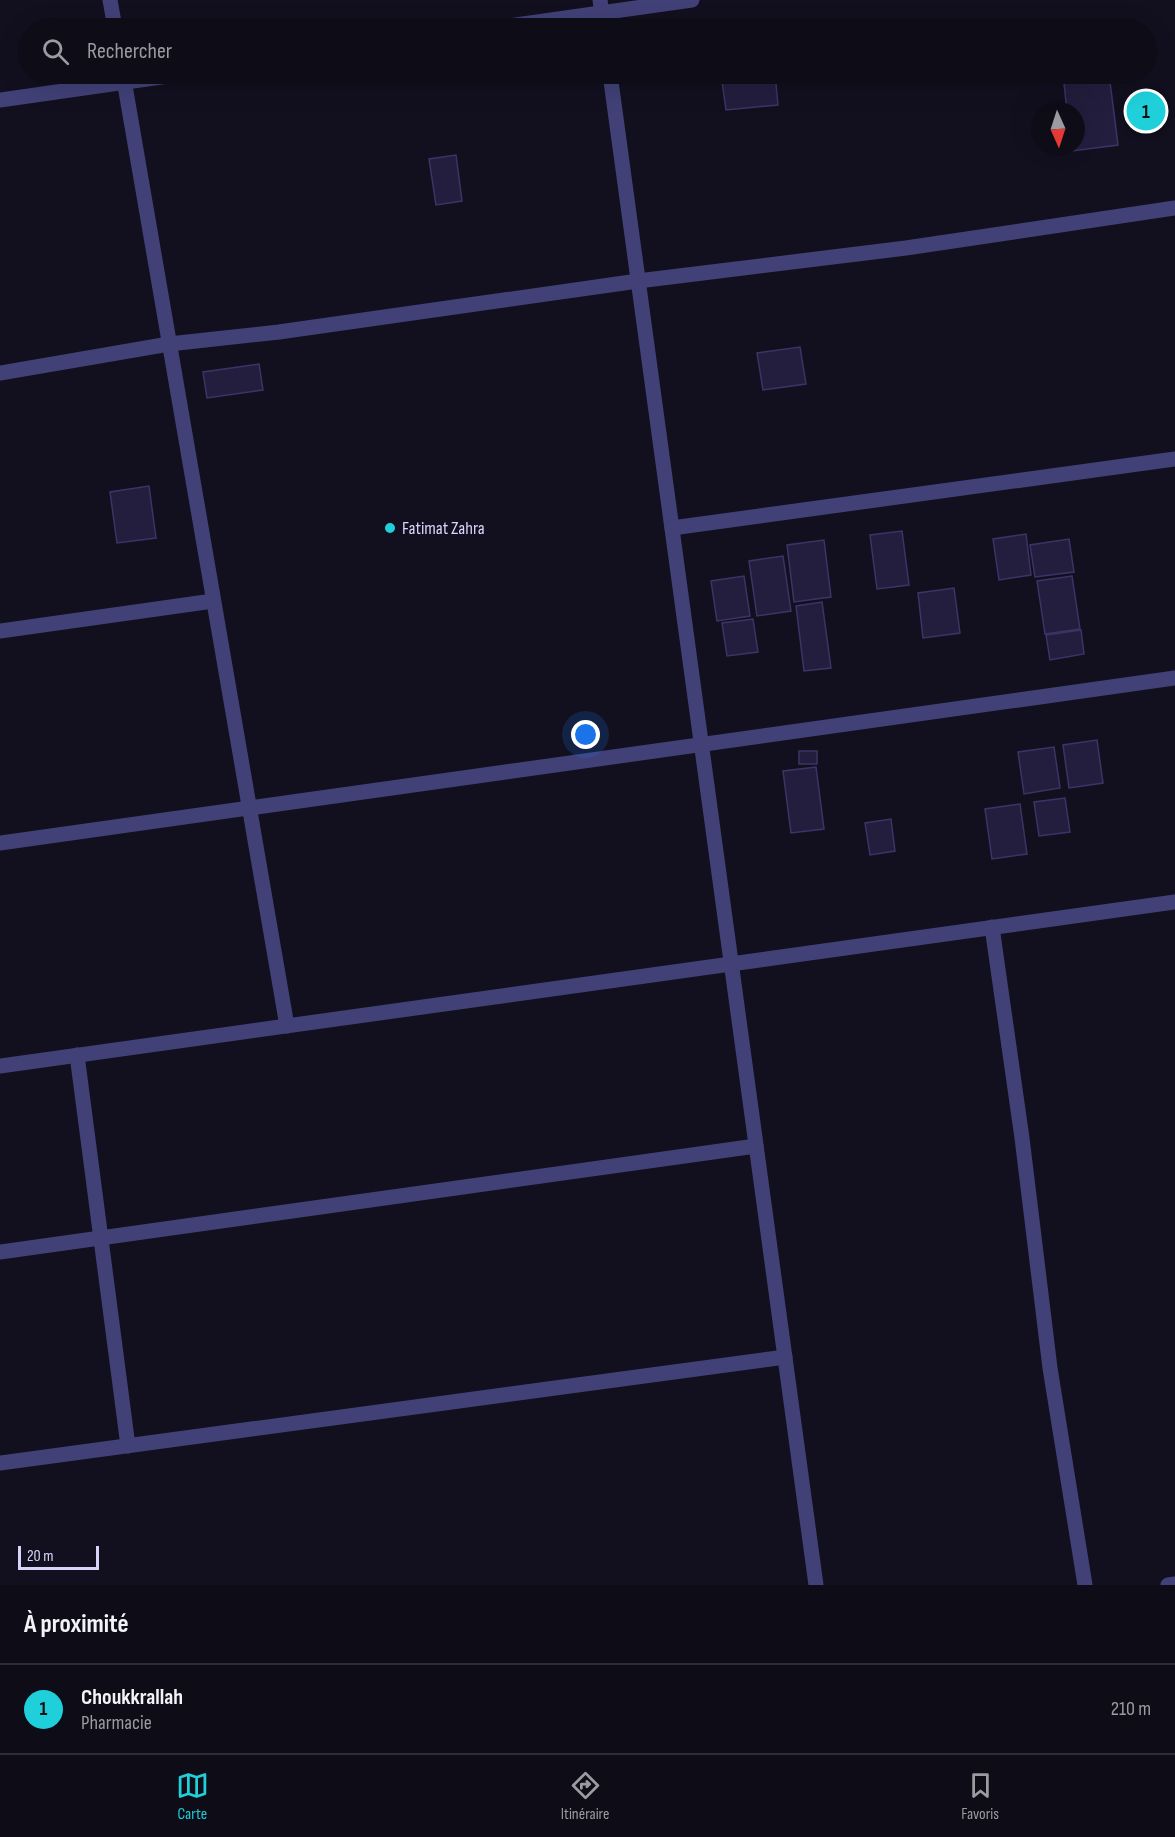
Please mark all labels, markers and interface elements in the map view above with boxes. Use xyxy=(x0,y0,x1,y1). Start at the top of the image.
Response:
search box xyxy=(18,18,1157,84)
icon: search xyxy=(39,35,72,68)
text: Rechercher xyxy=(87,38,172,65)
pin: 1 xyxy=(1126,88,1166,134)
north arrow xyxy=(1031,102,1085,156)
place label: Fatimat Zahra xyxy=(402,518,485,539)
marker: Fatimat Zahra xyxy=(383,521,397,535)
your location xyxy=(571,720,600,749)
scale bar xyxy=(18,1543,99,1570)
text: 20 m xyxy=(27,1547,54,1566)
text: À proximité xyxy=(24,1609,129,1640)
text: Choukkrallah xyxy=(81,1684,183,1711)
text: 1 xyxy=(40,1697,47,1721)
text: 210 m xyxy=(1111,1697,1151,1721)
text: Pharmacie xyxy=(81,1711,152,1735)
tab: Carte xyxy=(176,1769,209,1824)
tab: Itinéraire xyxy=(561,1769,609,1824)
tab: Favoris xyxy=(961,1769,999,1824)

